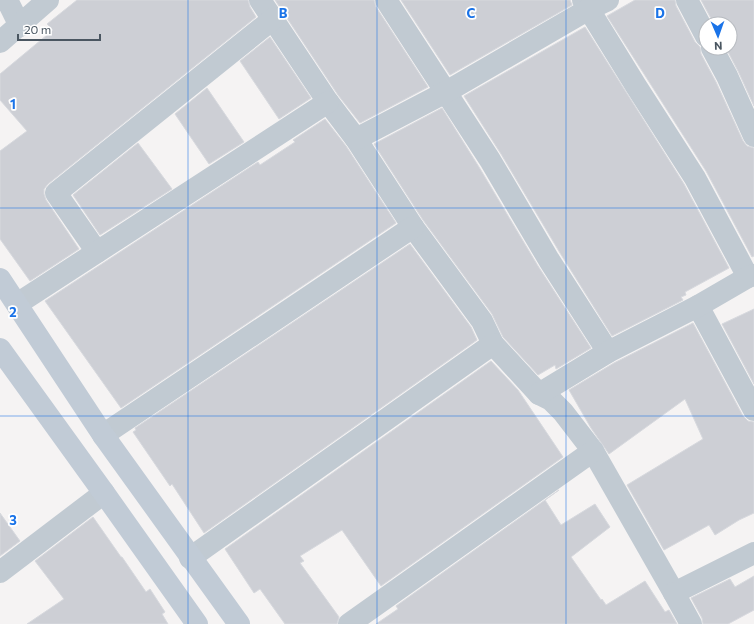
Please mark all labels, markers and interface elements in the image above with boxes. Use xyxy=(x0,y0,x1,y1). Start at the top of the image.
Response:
text: B xyxy=(279,5,288,21)
text: C xyxy=(467,5,476,21)
text: D xyxy=(655,5,665,21)
scale bar xyxy=(18,16,100,42)
north arrow xyxy=(698,16,738,56)
text: 20 m xyxy=(24,22,51,36)
text: N xyxy=(714,40,723,53)
text: 1 xyxy=(10,96,16,112)
text: 2 xyxy=(9,304,17,320)
text: 3 xyxy=(9,512,17,528)

